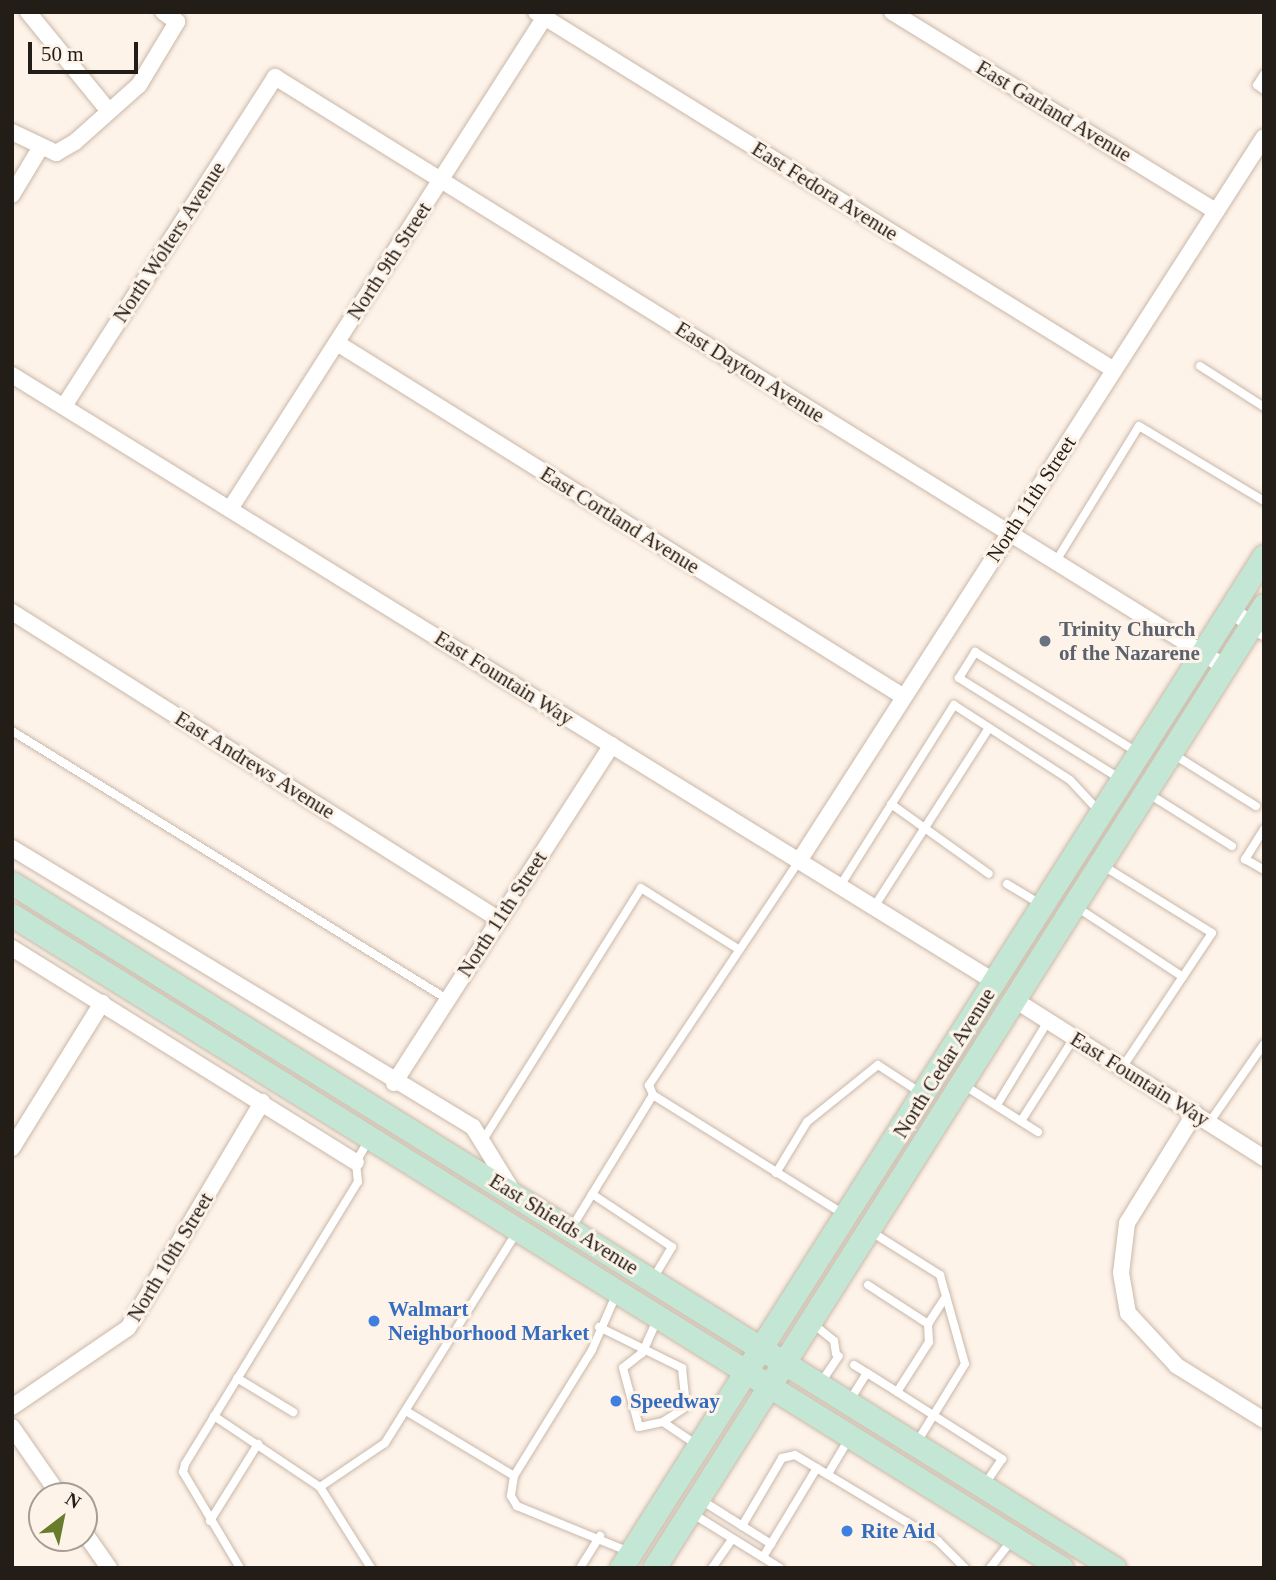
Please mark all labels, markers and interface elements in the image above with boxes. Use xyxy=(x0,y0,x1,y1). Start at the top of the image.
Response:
scale bar xyxy=(32,28,142,72)
text: 50 m xyxy=(41,42,84,66)
street label: East Garland Avenue xyxy=(971,54,1137,168)
street label: East Fedora Avenue xyxy=(747,136,903,246)
street label: North Wolters Avenue xyxy=(107,156,231,328)
street label: North 9th Street xyxy=(342,197,436,325)
street label: East Dayton Avenue xyxy=(670,316,830,428)
street label: North 11th Street xyxy=(981,431,1081,567)
street label: East Cortland Avenue xyxy=(535,461,705,579)
place label: Trinity Church of the Nazarene xyxy=(1059,616,1200,666)
street label: East Fountain Way xyxy=(430,625,578,731)
marker: Trinity Church of the Nazarene xyxy=(1037,633,1053,649)
street label: East Andrews Avenue xyxy=(169,705,341,825)
street label: North 11th Street xyxy=(452,846,552,982)
street label: North Cedar Avenue xyxy=(887,983,1001,1143)
street label: East Fountain Way xyxy=(1066,1026,1214,1132)
street label: East Shields Avenue xyxy=(484,1168,644,1280)
street label: North 10th Street xyxy=(122,1188,218,1326)
place label: Walmart Neighborhood Market xyxy=(388,1296,589,1346)
marker: Walmart Neighborhood Market xyxy=(366,1313,382,1329)
place label: Speedway xyxy=(630,1388,720,1414)
marker: Speedway xyxy=(608,1393,624,1409)
north arrow xyxy=(28,1482,98,1552)
text: N xyxy=(62,1488,85,1513)
place label: Rite Aid xyxy=(861,1518,936,1544)
marker: Rite Aid xyxy=(839,1523,855,1539)

